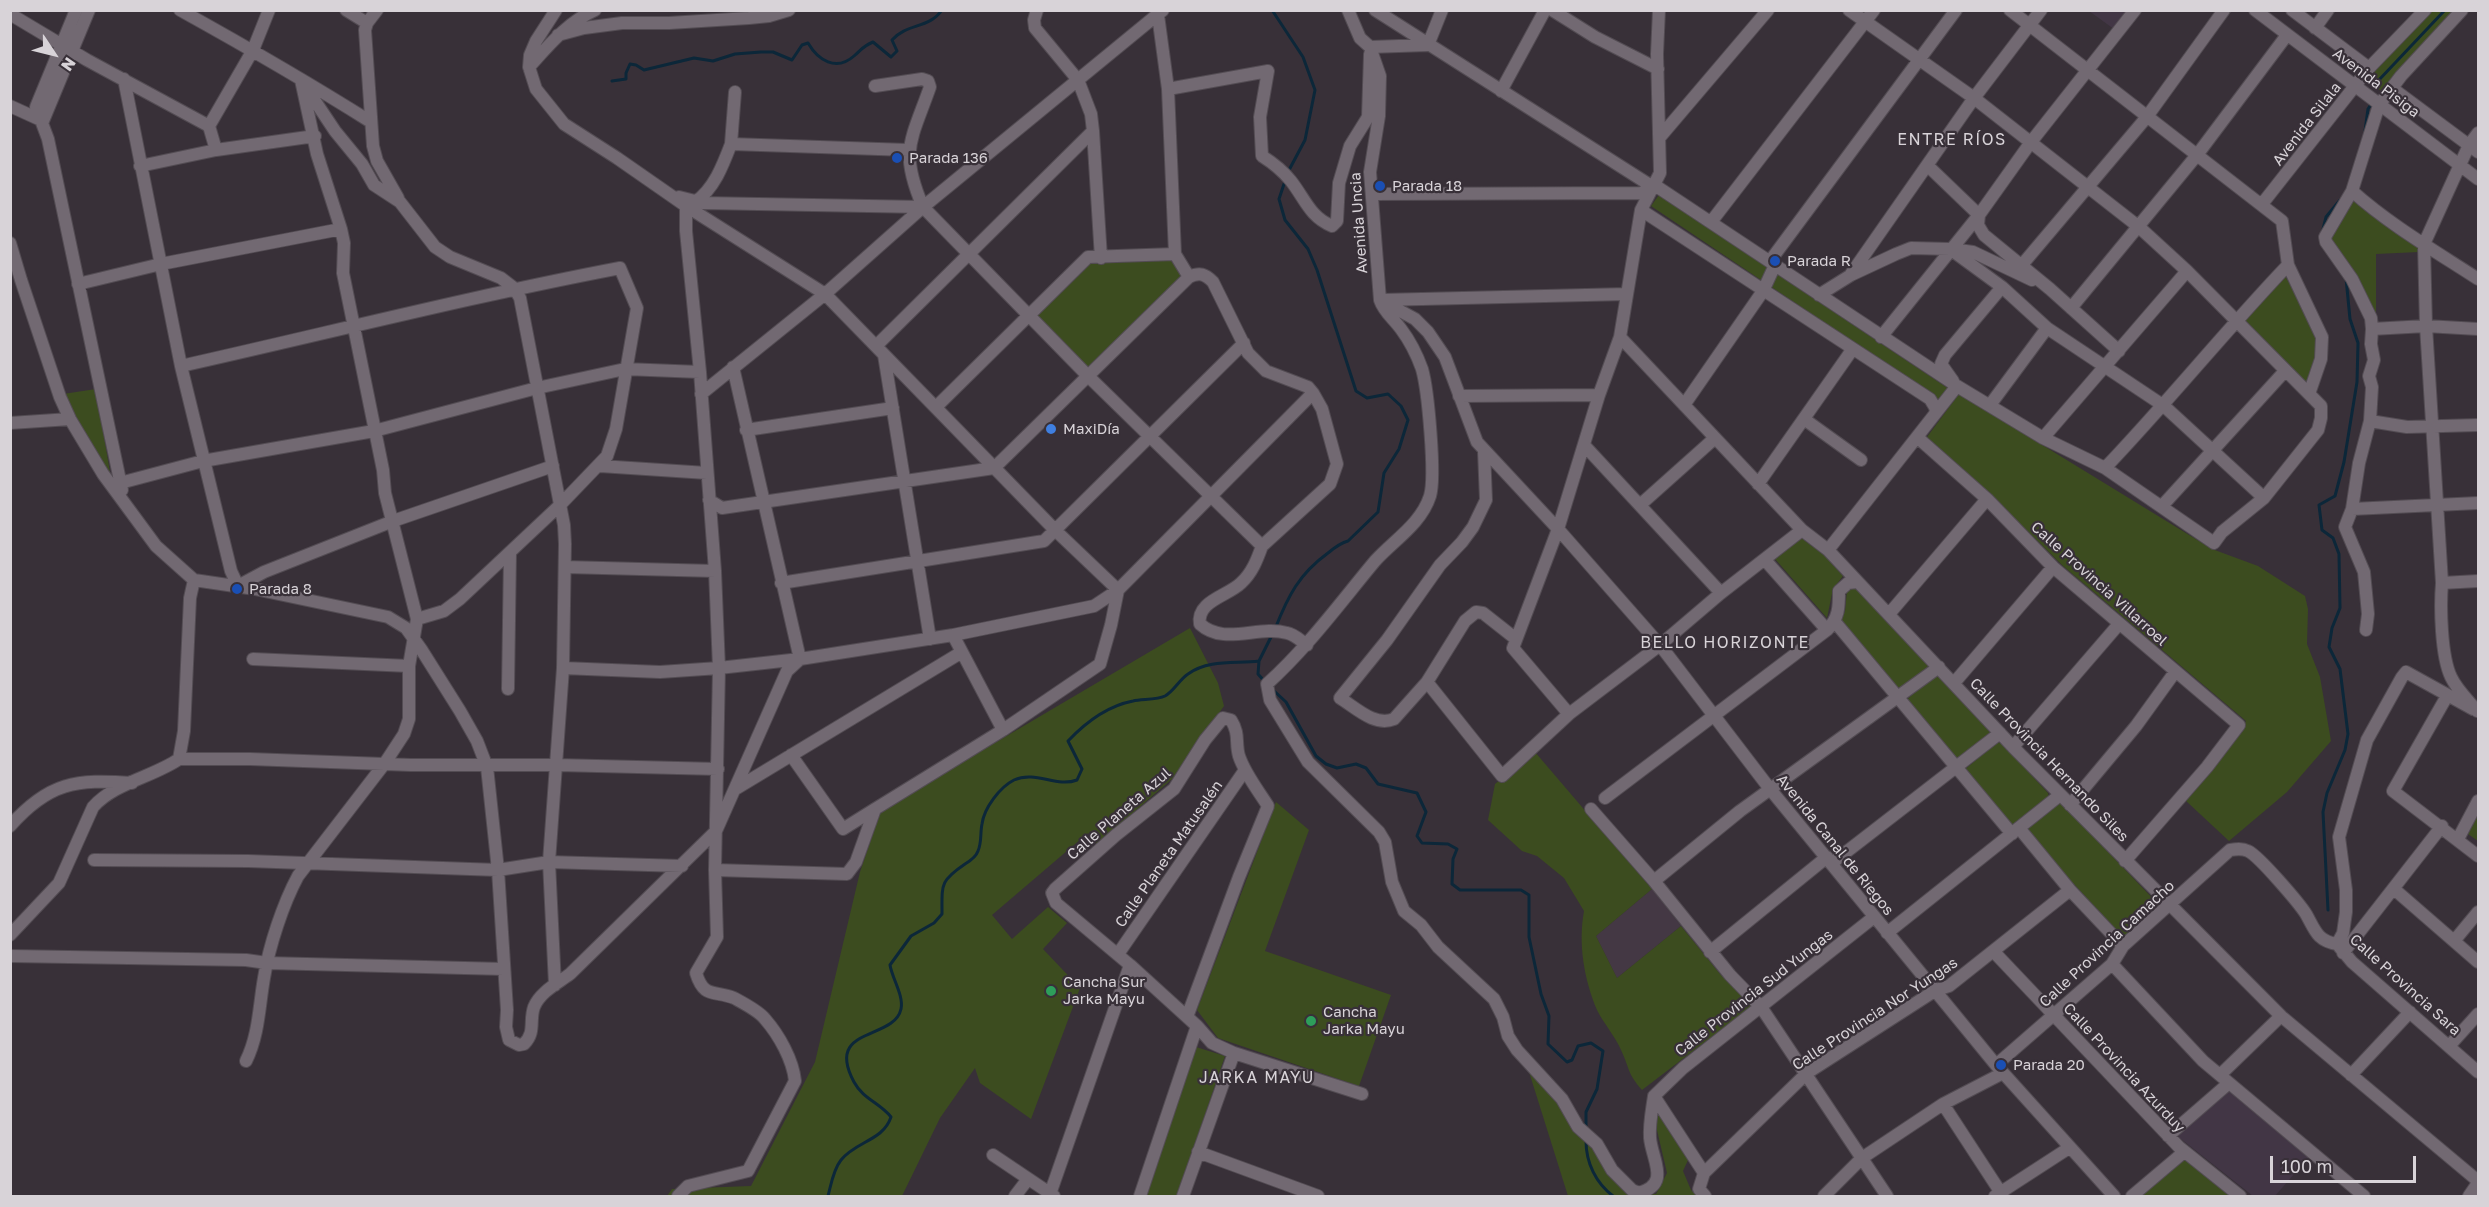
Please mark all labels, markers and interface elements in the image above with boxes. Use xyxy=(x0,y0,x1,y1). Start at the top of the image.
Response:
north arrow xyxy=(24,24,84,84)
street label: Avenida Pisiga xyxy=(2329,44,2423,122)
text: N xyxy=(57,54,80,75)
street label: Avenida Silala xyxy=(2269,79,2345,169)
district label: ENTRE RÍOS xyxy=(1897,130,2007,150)
place label: Parada 136 xyxy=(909,149,988,167)
marker: Parada 136 xyxy=(890,151,904,165)
street label: Avenida Uncia xyxy=(1346,172,1372,274)
place label: Parada 18 xyxy=(1392,177,1462,195)
marker: Parada 18 xyxy=(1373,179,1387,193)
place label: Parada R xyxy=(1787,252,1851,270)
marker: Parada R xyxy=(1768,254,1782,268)
place label: MaxiDía xyxy=(1063,420,1120,438)
marker: MaxiDía xyxy=(1044,422,1058,436)
street label: Calle Provincia Villarroel xyxy=(2027,518,2171,650)
place label: Parada 8 xyxy=(249,580,312,598)
marker: Parada 8 xyxy=(230,582,244,596)
district label: BELLO HORIZONTE xyxy=(1640,633,1810,653)
street label: Calle Provincia Hernando Siles xyxy=(1966,674,2132,846)
street label: Calle Planeta Azul xyxy=(1063,764,1175,864)
street label: Avenida Canal de Riegos xyxy=(1773,771,1897,919)
street label: Calle Planeta Matusalén xyxy=(1111,777,1227,931)
street label: Calle Provincia Camacho xyxy=(2036,877,2178,1011)
street label: Calle Provincia Sud Yungas xyxy=(1672,926,1836,1060)
street label: Calle Provincia Sara xyxy=(2346,930,2464,1040)
street label: Calle Provincia Nor Yungas xyxy=(1789,954,1961,1074)
place label: Cancha Sur Jarka Mayu xyxy=(1063,973,1145,1008)
marker: Cancha Sur Jarka Mayu xyxy=(1044,984,1058,998)
street label: Calle Provincia Azurduy xyxy=(2059,1000,2189,1136)
place label: Cancha Jarka Mayu xyxy=(1323,1003,1405,1038)
marker: Cancha Jarka Mayu xyxy=(1304,1014,1318,1028)
place label: Parada 20 xyxy=(2013,1056,2085,1074)
marker: Parada 20 xyxy=(1994,1058,2008,1072)
district label: JARKA MAYU xyxy=(1199,1068,1315,1088)
scale bar xyxy=(2273,1144,2418,1182)
text: 100 m xyxy=(2281,1155,2332,1177)

